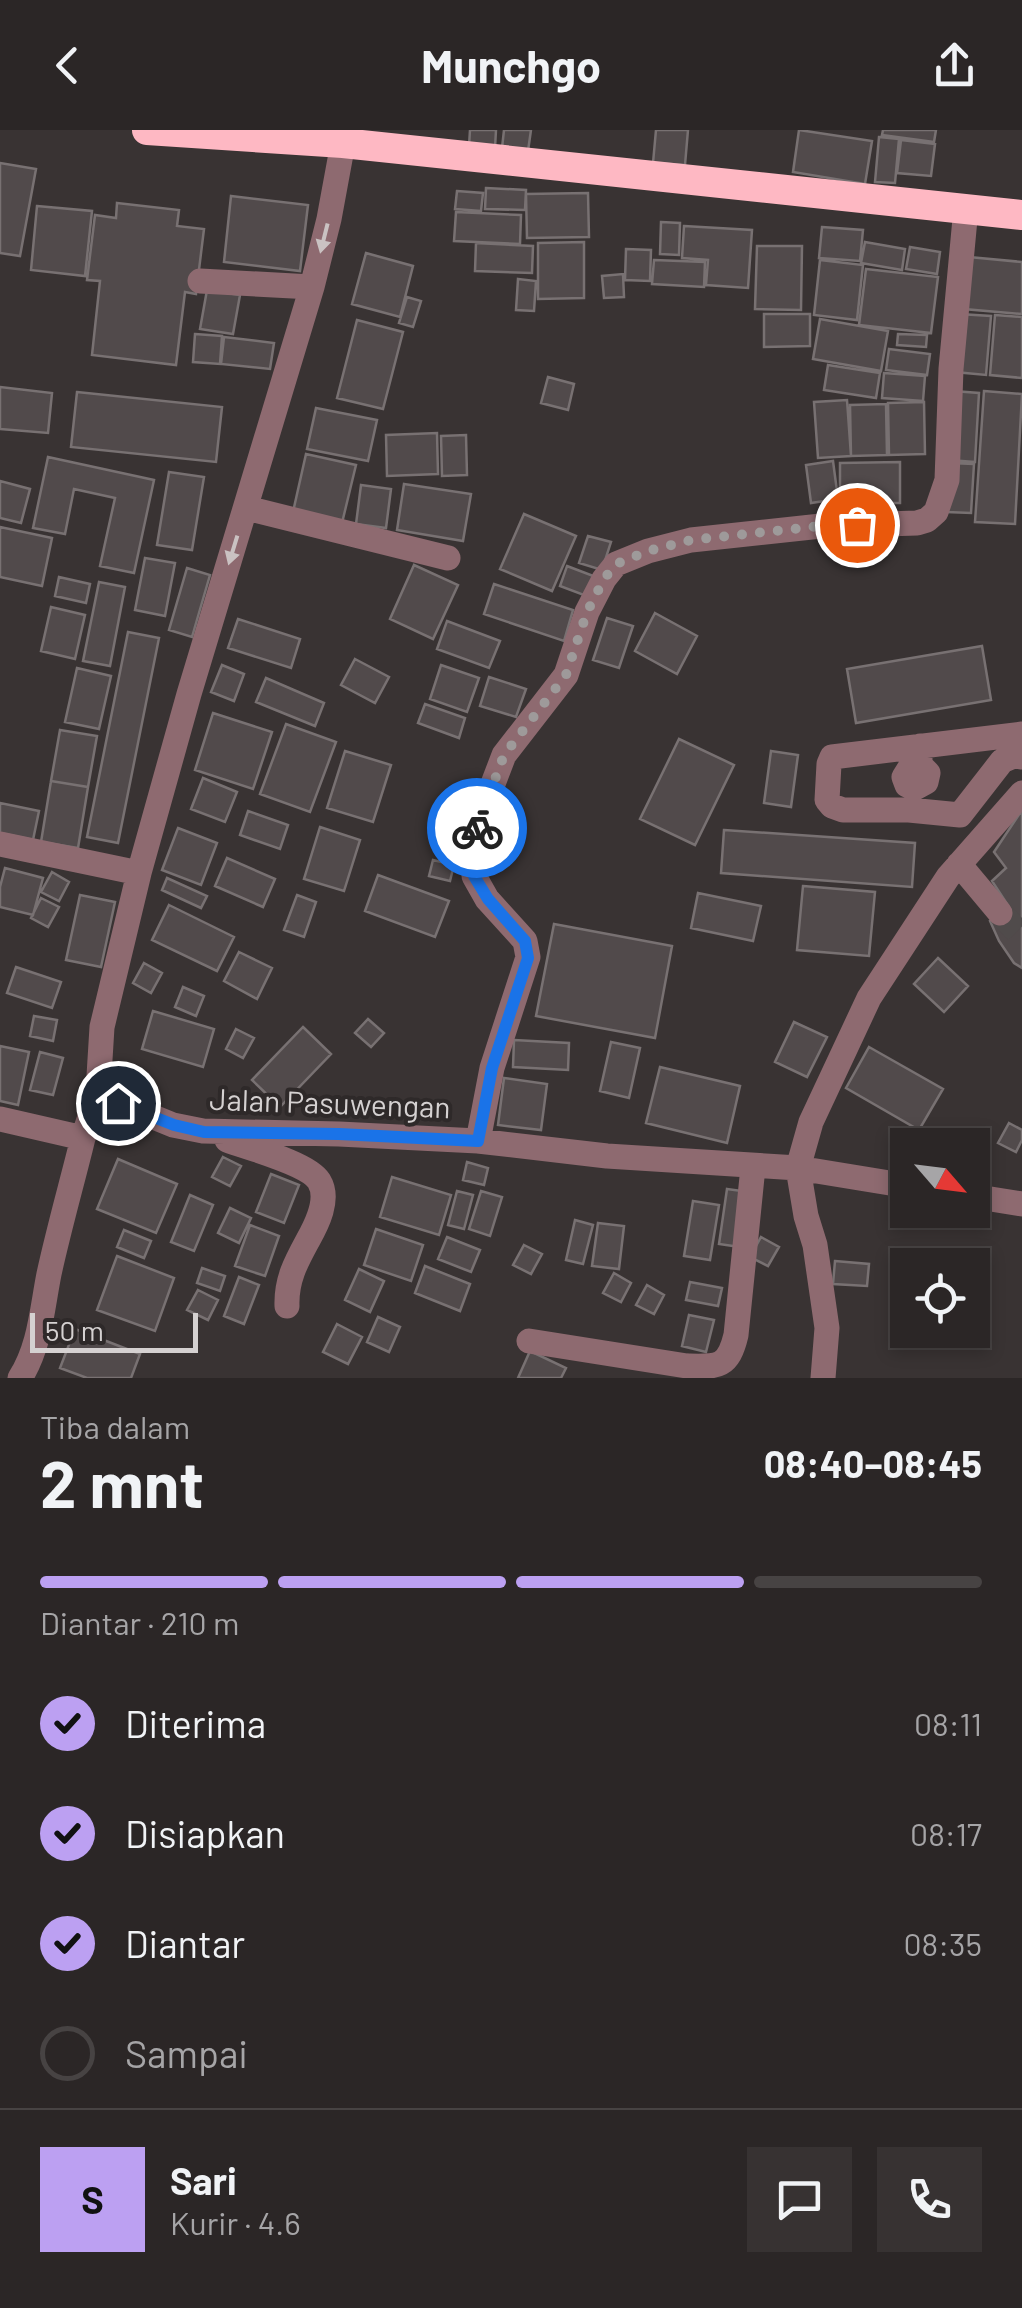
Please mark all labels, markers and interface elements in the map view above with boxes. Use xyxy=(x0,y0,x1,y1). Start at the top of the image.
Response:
icon: back xyxy=(40,38,95,93)
text: Munchgo xyxy=(421,38,601,92)
icon: share xyxy=(927,38,982,93)
one-way arrow xyxy=(316,223,331,254)
pin xyxy=(815,483,900,568)
icon: bag xyxy=(830,498,885,553)
one-way arrow xyxy=(225,535,240,566)
courier xyxy=(427,778,527,878)
icon: bike xyxy=(450,801,505,856)
pin xyxy=(76,1061,161,1146)
icon: home xyxy=(91,1076,146,1131)
street label: Jalan Pasuwengan xyxy=(209,1080,451,1124)
north arrow xyxy=(890,1128,990,1228)
map controls xyxy=(890,1128,990,1348)
button: locate xyxy=(890,1248,990,1348)
scale bar xyxy=(30,1308,198,1352)
text: 50 m xyxy=(45,1313,104,1347)
text: Tiba dalam xyxy=(40,1407,190,1445)
text: 08:40–08:45 xyxy=(764,1440,982,1486)
text: 2 mnt xyxy=(40,1443,204,1521)
text: Diantar · 210 m xyxy=(40,1603,240,1641)
icon: check xyxy=(40,1696,95,1751)
text: Diterima xyxy=(125,1700,266,1746)
text: 08:11 xyxy=(914,1704,982,1742)
icon: check xyxy=(40,1806,95,1861)
text: Disiapkan xyxy=(125,1810,285,1856)
text: 08:17 xyxy=(910,1814,982,1852)
icon: check xyxy=(40,1916,95,1971)
text: Diantar xyxy=(125,1920,245,1966)
text: 08:35 xyxy=(903,1924,982,1962)
text: Sampai xyxy=(125,2030,248,2076)
button: chat xyxy=(747,2147,852,2252)
button: phone xyxy=(877,2147,982,2252)
text: Sari xyxy=(170,2157,237,2203)
text: S xyxy=(81,2176,104,2222)
text: Kurir · 4.6 xyxy=(170,2203,301,2241)

